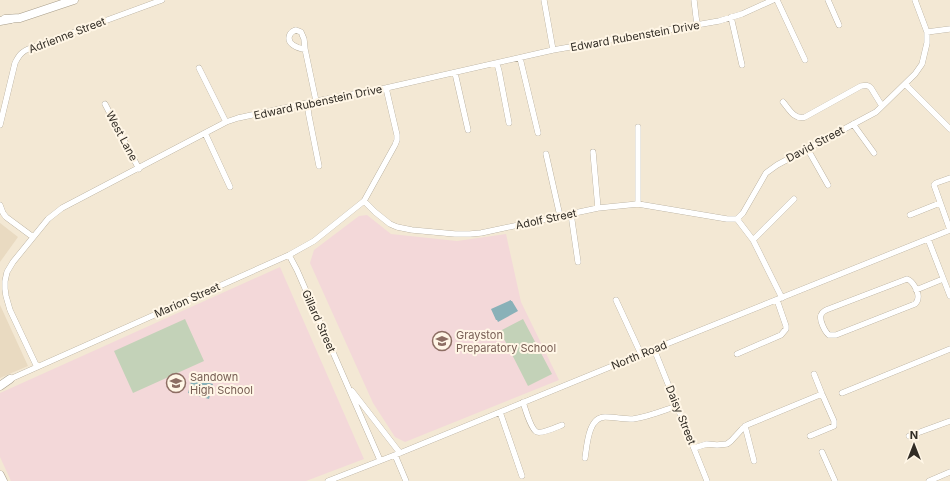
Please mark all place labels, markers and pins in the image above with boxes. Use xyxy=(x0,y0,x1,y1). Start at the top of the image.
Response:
place label: Grayston Preparatory School xyxy=(456,328,556,355)
school or university icon: Grayston Preparatory School xyxy=(431,330,453,352)
place label: Sandown High School xyxy=(190,370,253,397)
school or university icon: Sandown High School xyxy=(165,372,187,394)

